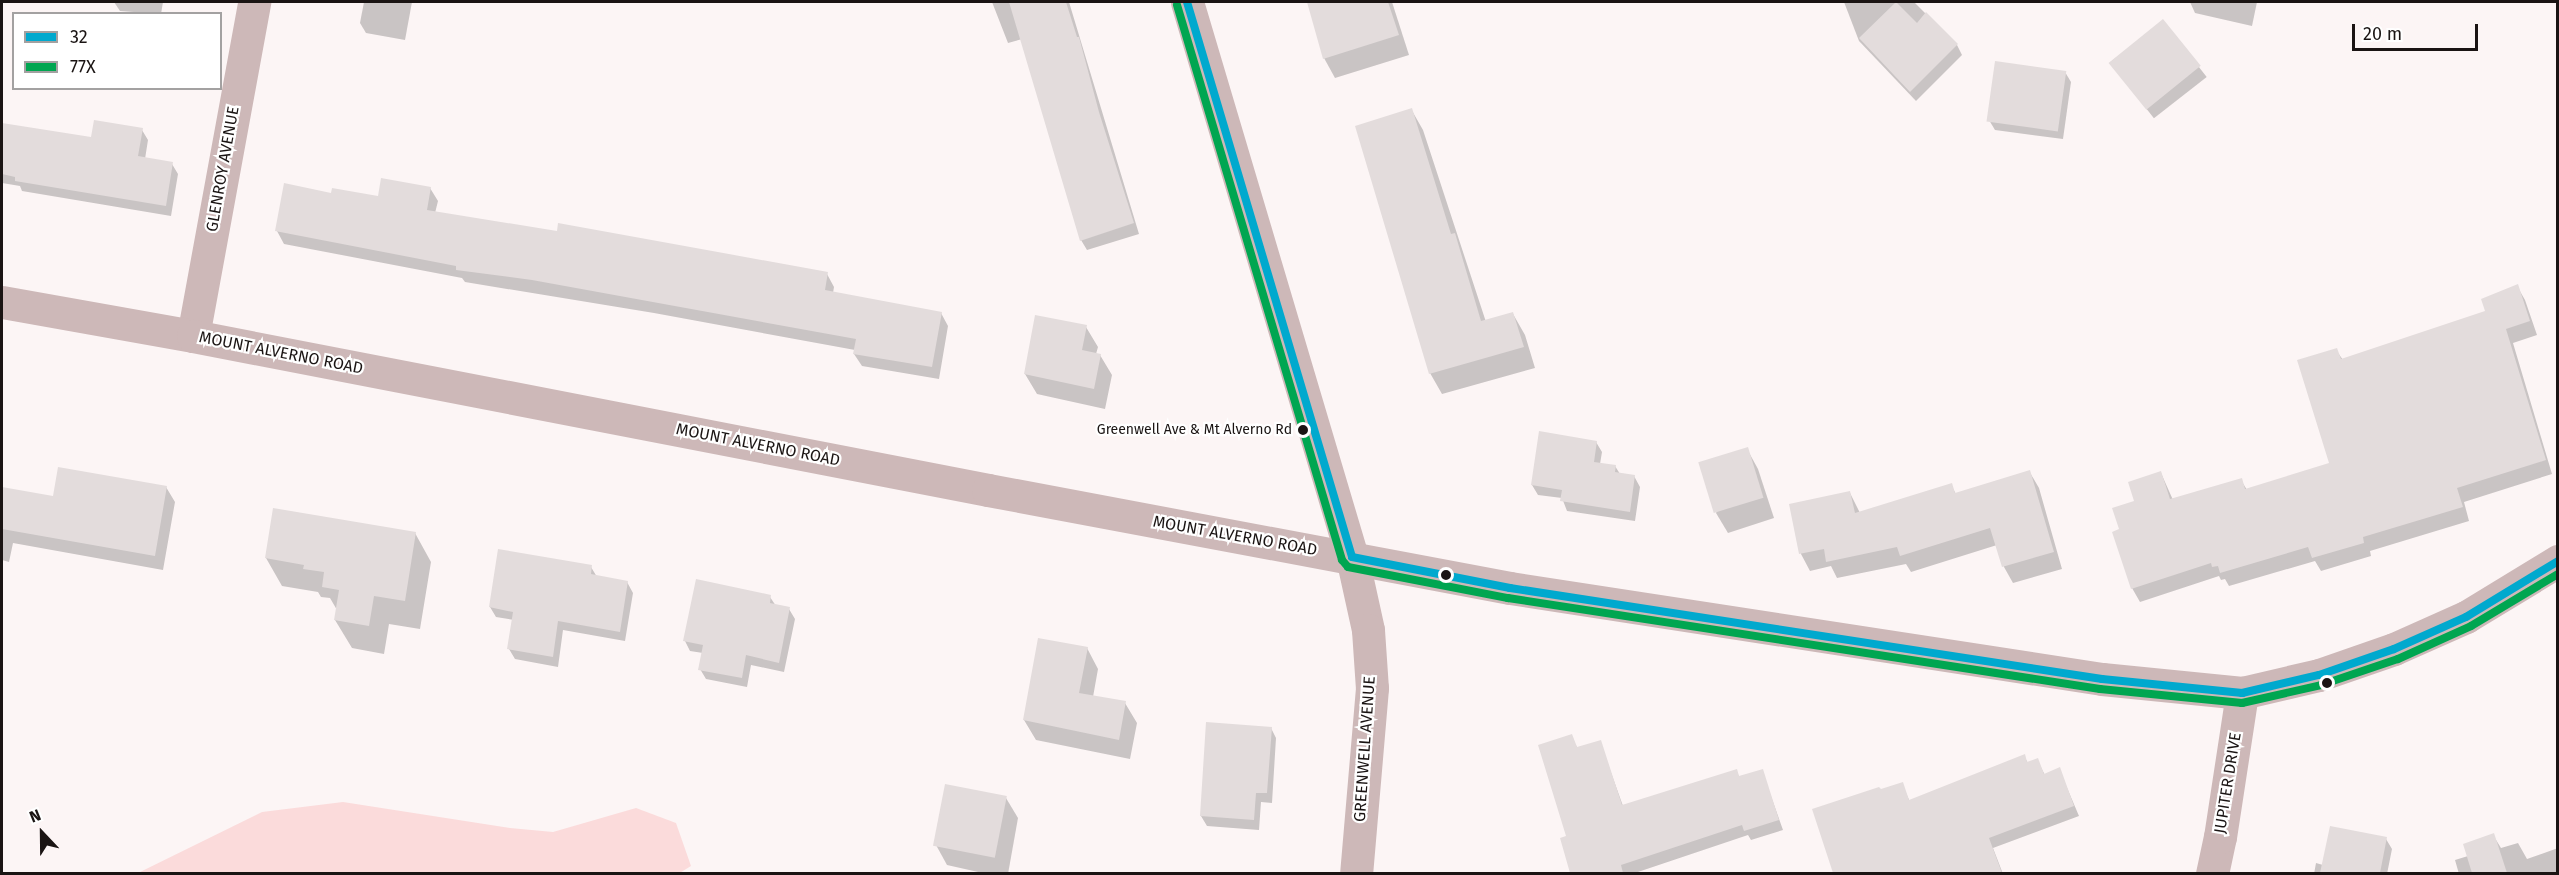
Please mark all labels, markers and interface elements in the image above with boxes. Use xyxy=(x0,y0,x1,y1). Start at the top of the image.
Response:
legend xyxy=(12,12,222,90)
scale bar xyxy=(2355,12,2481,50)
text: 20 m xyxy=(2363,23,2402,45)
text: 32 xyxy=(70,26,88,48)
text: 77X xyxy=(70,56,96,78)
street label: GLENROY AVENUE xyxy=(203,105,243,233)
street label: MOUNT ALVERNO ROAD xyxy=(197,328,365,378)
street label: MOUNT ALVERNO ROAD xyxy=(674,420,842,470)
place label: Greenwell Ave & Mt Alverno Rd xyxy=(1097,422,1292,438)
marker: Greenwell Ave & Mt Alverno Rd xyxy=(1297,424,1309,436)
street label: MOUNT ALVERNO ROAD xyxy=(1151,512,1319,560)
unlabelled marker xyxy=(1440,569,1452,581)
street label: GREENWELL AVENUE xyxy=(1350,675,1380,823)
unlabelled marker xyxy=(2321,677,2333,689)
street label: JUPITER DRIVE xyxy=(2211,731,2245,835)
north arrow xyxy=(12,803,72,863)
text: N xyxy=(27,805,44,827)

